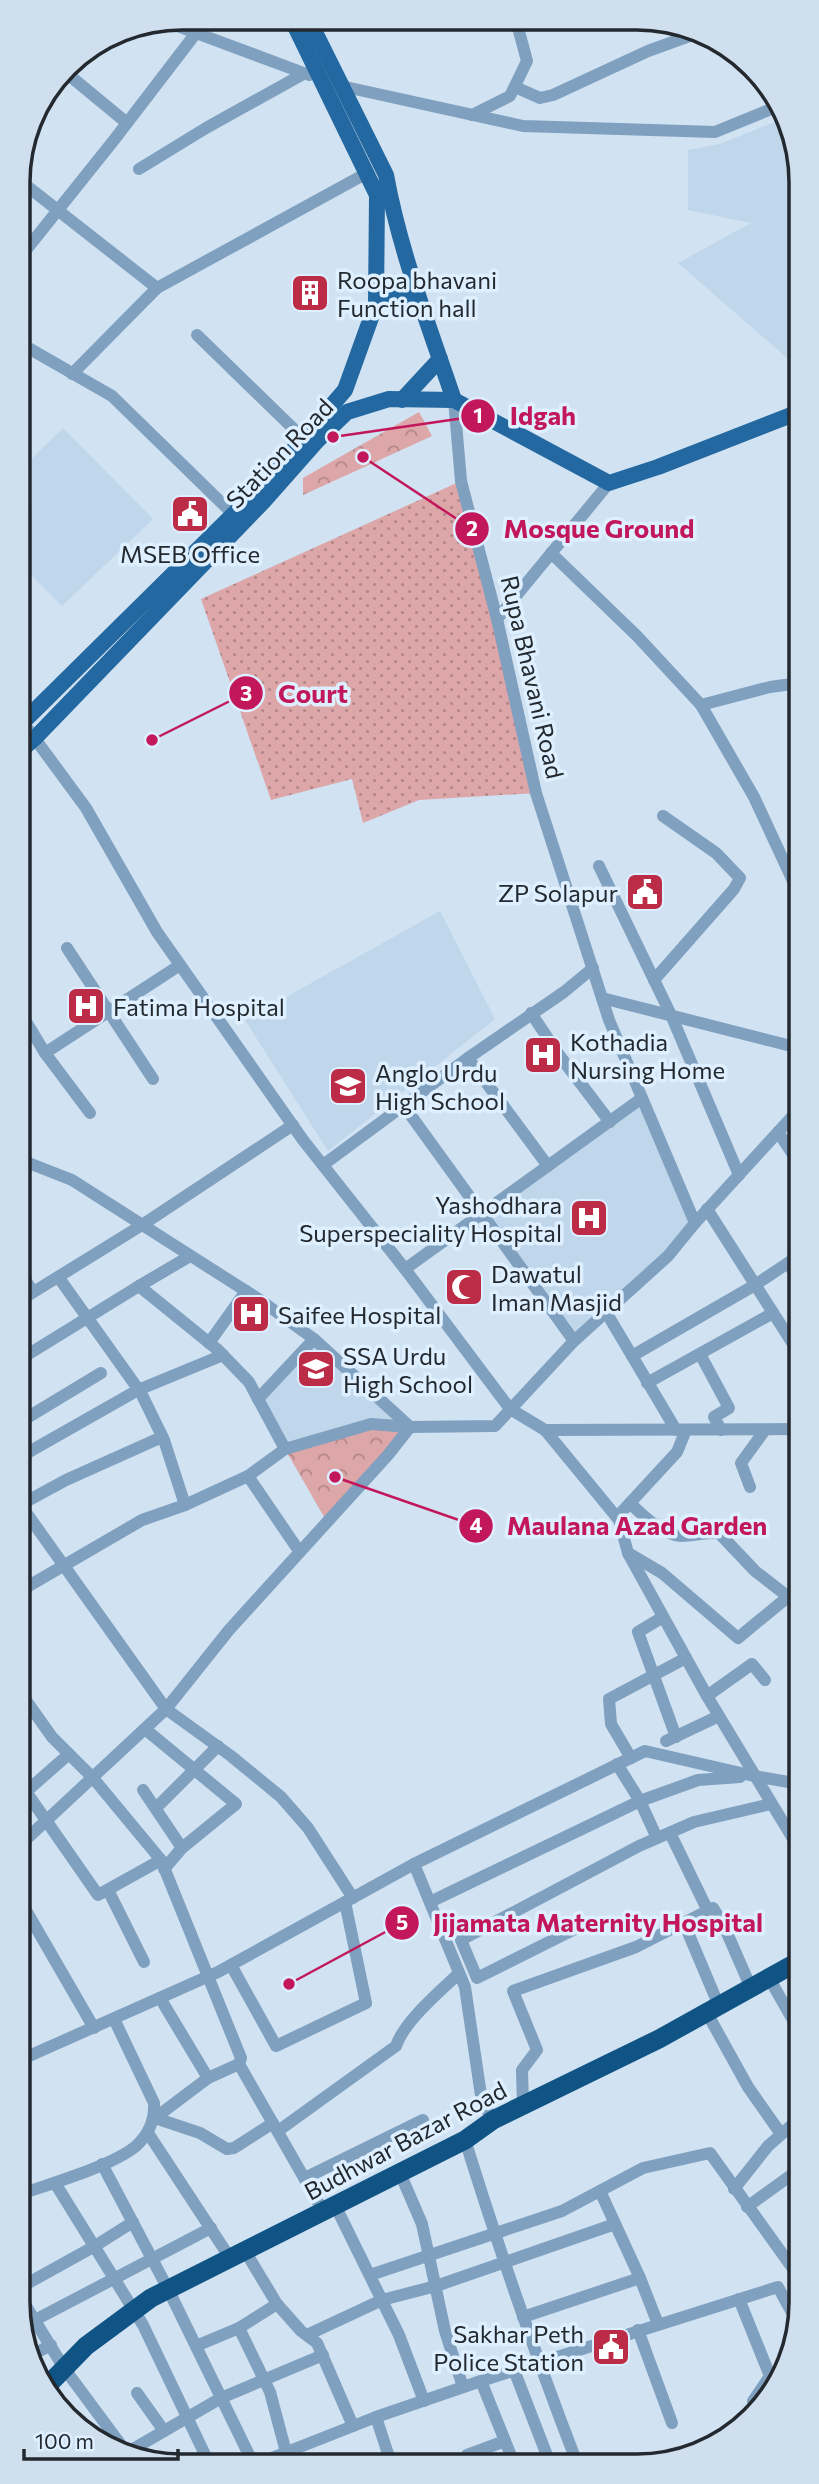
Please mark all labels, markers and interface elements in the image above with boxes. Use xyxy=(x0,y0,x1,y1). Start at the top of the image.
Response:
place label: Roopa bhavani Function hall xyxy=(337,265,497,322)
building icon: Roopa bhavani Function hall xyxy=(289,272,331,314)
street label: Station Road xyxy=(220,392,338,514)
callout: Idgah xyxy=(460,392,590,439)
text: Idgah xyxy=(510,399,576,430)
text: 1 xyxy=(473,402,483,427)
public building icon: MSEB Office xyxy=(169,493,211,535)
callout: Mosque Ground xyxy=(454,506,708,553)
text: Mosque Ground xyxy=(503,512,695,543)
text: 2 xyxy=(466,515,478,540)
place label: MSEB Office xyxy=(120,539,260,568)
street label: Rupa Bhavani Road xyxy=(496,573,570,781)
callout: Court xyxy=(229,670,362,717)
text: Court xyxy=(278,677,348,708)
text: 3 xyxy=(240,680,252,705)
public building icon: ZP Solapur xyxy=(624,871,666,913)
place label: ZP Solapur xyxy=(498,878,618,907)
hospital icon: Fatima Hospital xyxy=(65,985,107,1027)
place label: Fatima Hospital xyxy=(113,992,285,1021)
place label: Kothadia Nursing Home xyxy=(570,1027,725,1084)
hospital icon: Kothadia Nursing Home xyxy=(522,1034,564,1076)
place label: Anglo Urdu High School xyxy=(375,1058,505,1115)
school or university icon: Anglo Urdu High School xyxy=(327,1065,369,1107)
place label: Yashodhara Superspeciality Hospital xyxy=(299,1190,562,1247)
hospital icon: Yashodhara Superspeciality Hospital xyxy=(568,1197,610,1239)
place label: Dawatul Iman Masjid xyxy=(491,1259,622,1316)
mosque icon: Dawatul Iman Masjid xyxy=(443,1266,485,1308)
hospital icon: Saifee Hospital xyxy=(230,1293,272,1335)
place label: Saifee Hospital xyxy=(278,1300,441,1329)
place label: SSA Urdu High School xyxy=(343,1341,473,1398)
school or university icon: SSA Urdu High School xyxy=(295,1348,337,1390)
callout: Maulana Azad Garden xyxy=(458,1502,782,1549)
text: Maulana Azad Garden xyxy=(507,1509,767,1540)
text: 4 xyxy=(470,1512,483,1537)
callout: Jijamata Maternity Hospital xyxy=(384,1900,777,1947)
text: Jijamata Maternity Hospital xyxy=(433,1906,763,1937)
text: 5 xyxy=(396,1909,408,1934)
street label: Budhwar Bazar Road xyxy=(299,2074,511,2206)
place label: Sakhar Peth Police Station xyxy=(433,2319,584,2376)
public building icon: Sakhar Peth Police Station xyxy=(590,2326,632,2368)
scale bar xyxy=(24,2418,178,2462)
text: 100 m xyxy=(35,2428,94,2453)

